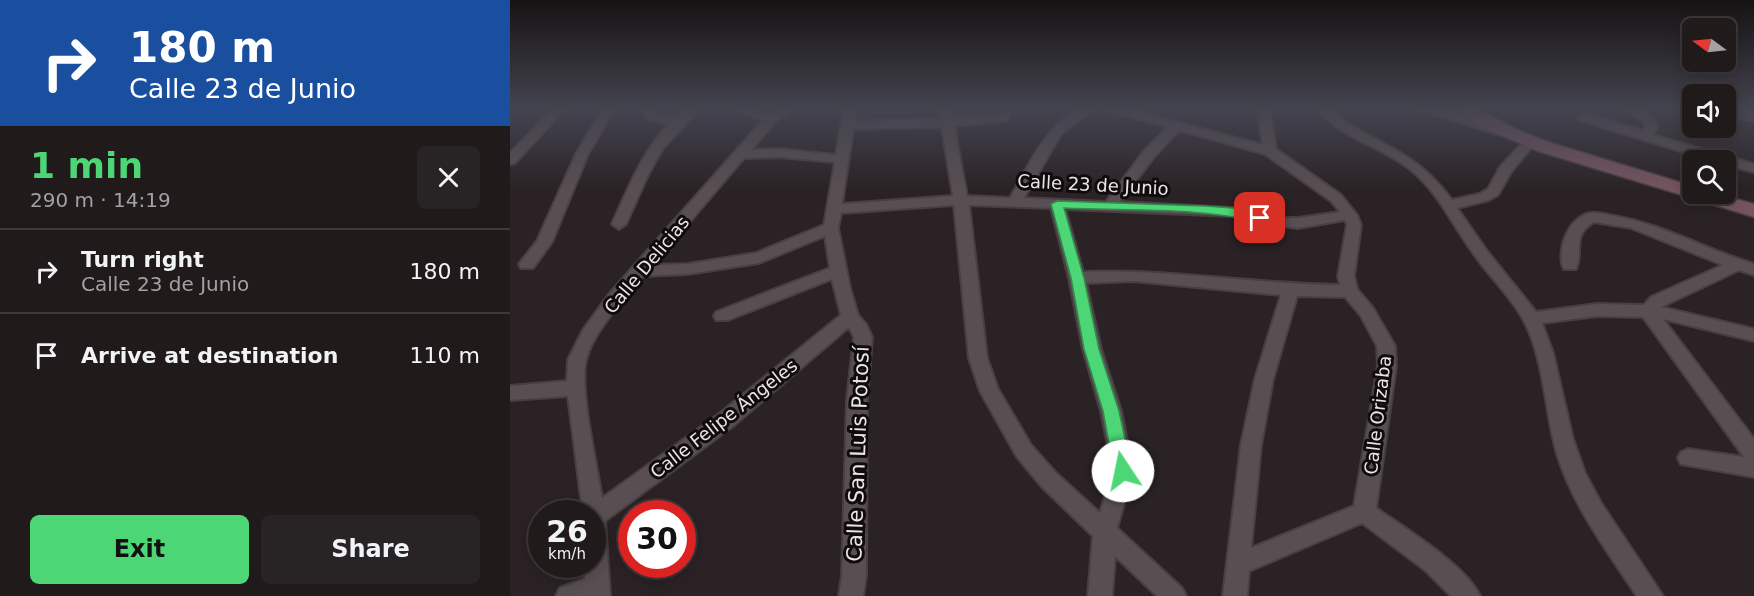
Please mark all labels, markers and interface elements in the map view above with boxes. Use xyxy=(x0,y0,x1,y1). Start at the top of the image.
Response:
north arrow xyxy=(1682,18,1736,72)
map controls xyxy=(1682,18,1736,204)
text: 180 m xyxy=(129,23,275,72)
icon: right xyxy=(30,24,108,102)
text: Calle 23 de Junio xyxy=(129,73,356,104)
button: sound xyxy=(1682,84,1736,138)
text: 1 min xyxy=(30,145,143,186)
button: close xyxy=(417,146,480,209)
button: search xyxy=(1682,150,1736,204)
street label: Calle 23 de Junio xyxy=(1017,170,1169,199)
text: 290 m · 14:19 xyxy=(30,188,171,212)
pin xyxy=(1234,192,1285,243)
icon: arrive xyxy=(1243,201,1276,234)
street label: Calle Delicias xyxy=(600,212,693,318)
text: Turn right xyxy=(81,247,204,272)
icon: right xyxy=(30,255,63,288)
text: 180 m xyxy=(410,259,480,284)
text: Calle 23 de Junio xyxy=(81,272,249,296)
icon: arrive xyxy=(30,339,63,372)
text: Arrive at destination xyxy=(81,343,338,368)
text: 110 m xyxy=(410,343,480,368)
street label: Calle San Luis Potosí xyxy=(842,345,874,562)
street label: Calle Orizaba xyxy=(1360,354,1395,476)
street label: Calle Felipe Ángeles xyxy=(646,355,801,483)
position arrow xyxy=(1091,439,1155,503)
speed limit sign: 30 xyxy=(618,500,696,578)
text: 26 xyxy=(546,514,588,549)
button: Exit xyxy=(30,515,249,584)
button: Share xyxy=(261,515,480,584)
text: km/h xyxy=(548,545,586,563)

